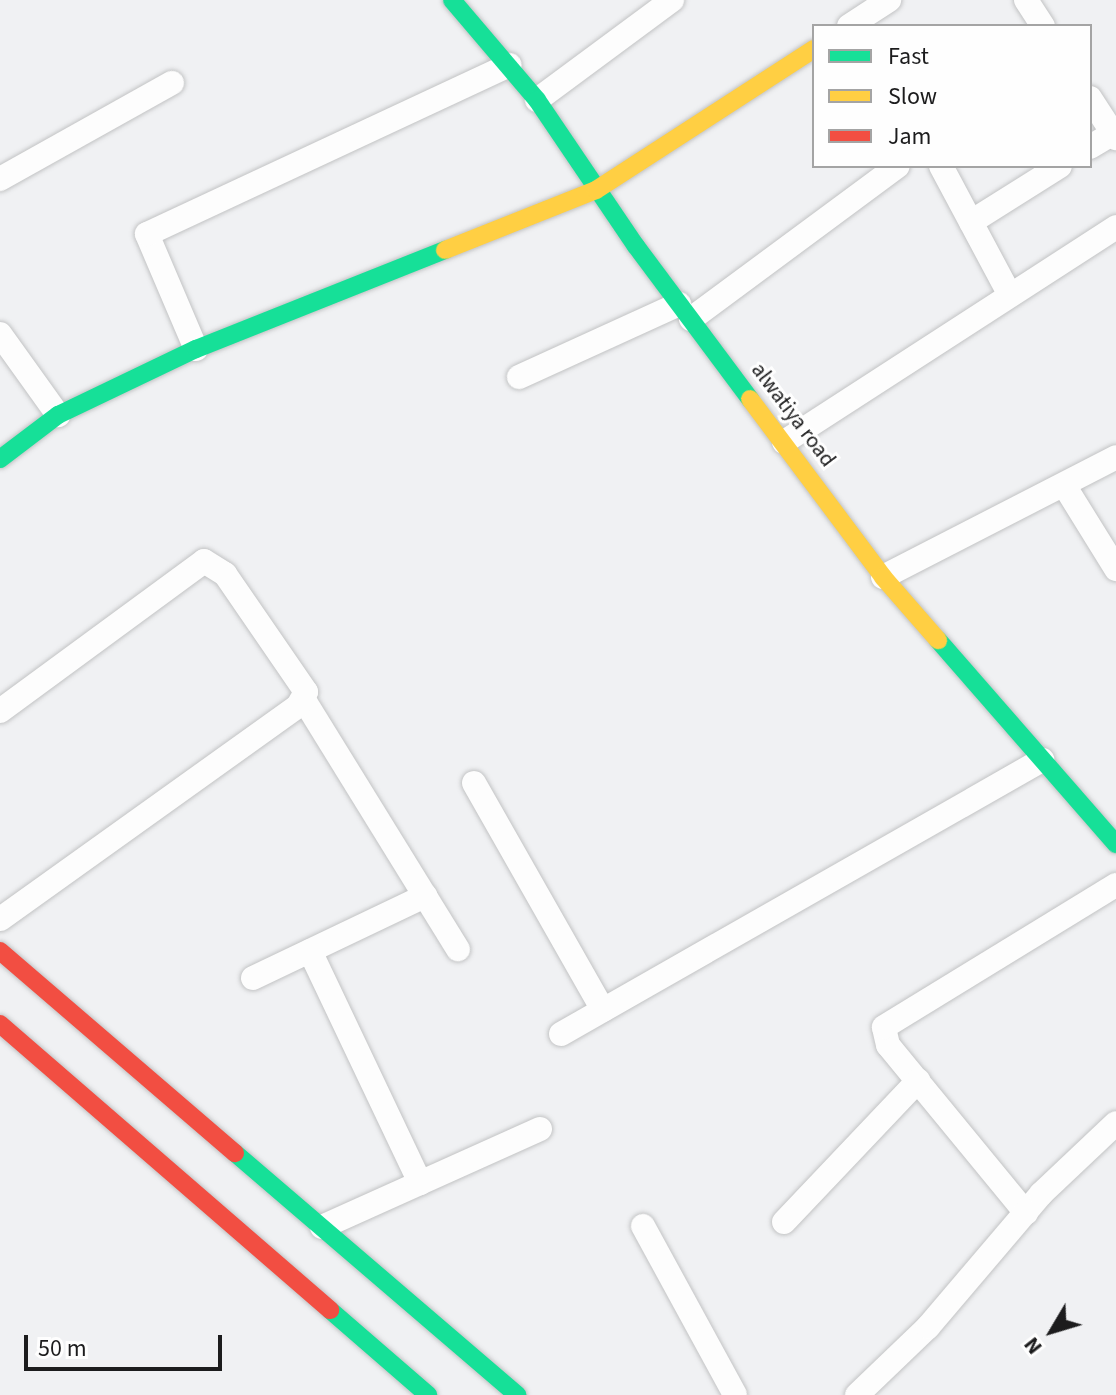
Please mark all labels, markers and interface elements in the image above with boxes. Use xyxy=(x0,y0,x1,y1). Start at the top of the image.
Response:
legend xyxy=(812,24,1092,168)
text: Fast xyxy=(888,39,929,74)
text: Slow xyxy=(888,79,937,114)
text: Jam xyxy=(888,119,932,154)
street label: alwatiya road xyxy=(745,358,841,472)
north arrow xyxy=(1012,1291,1092,1371)
scale bar xyxy=(28,1319,226,1369)
text: N xyxy=(1016,1330,1050,1361)
text: 50 m xyxy=(38,1331,87,1366)

